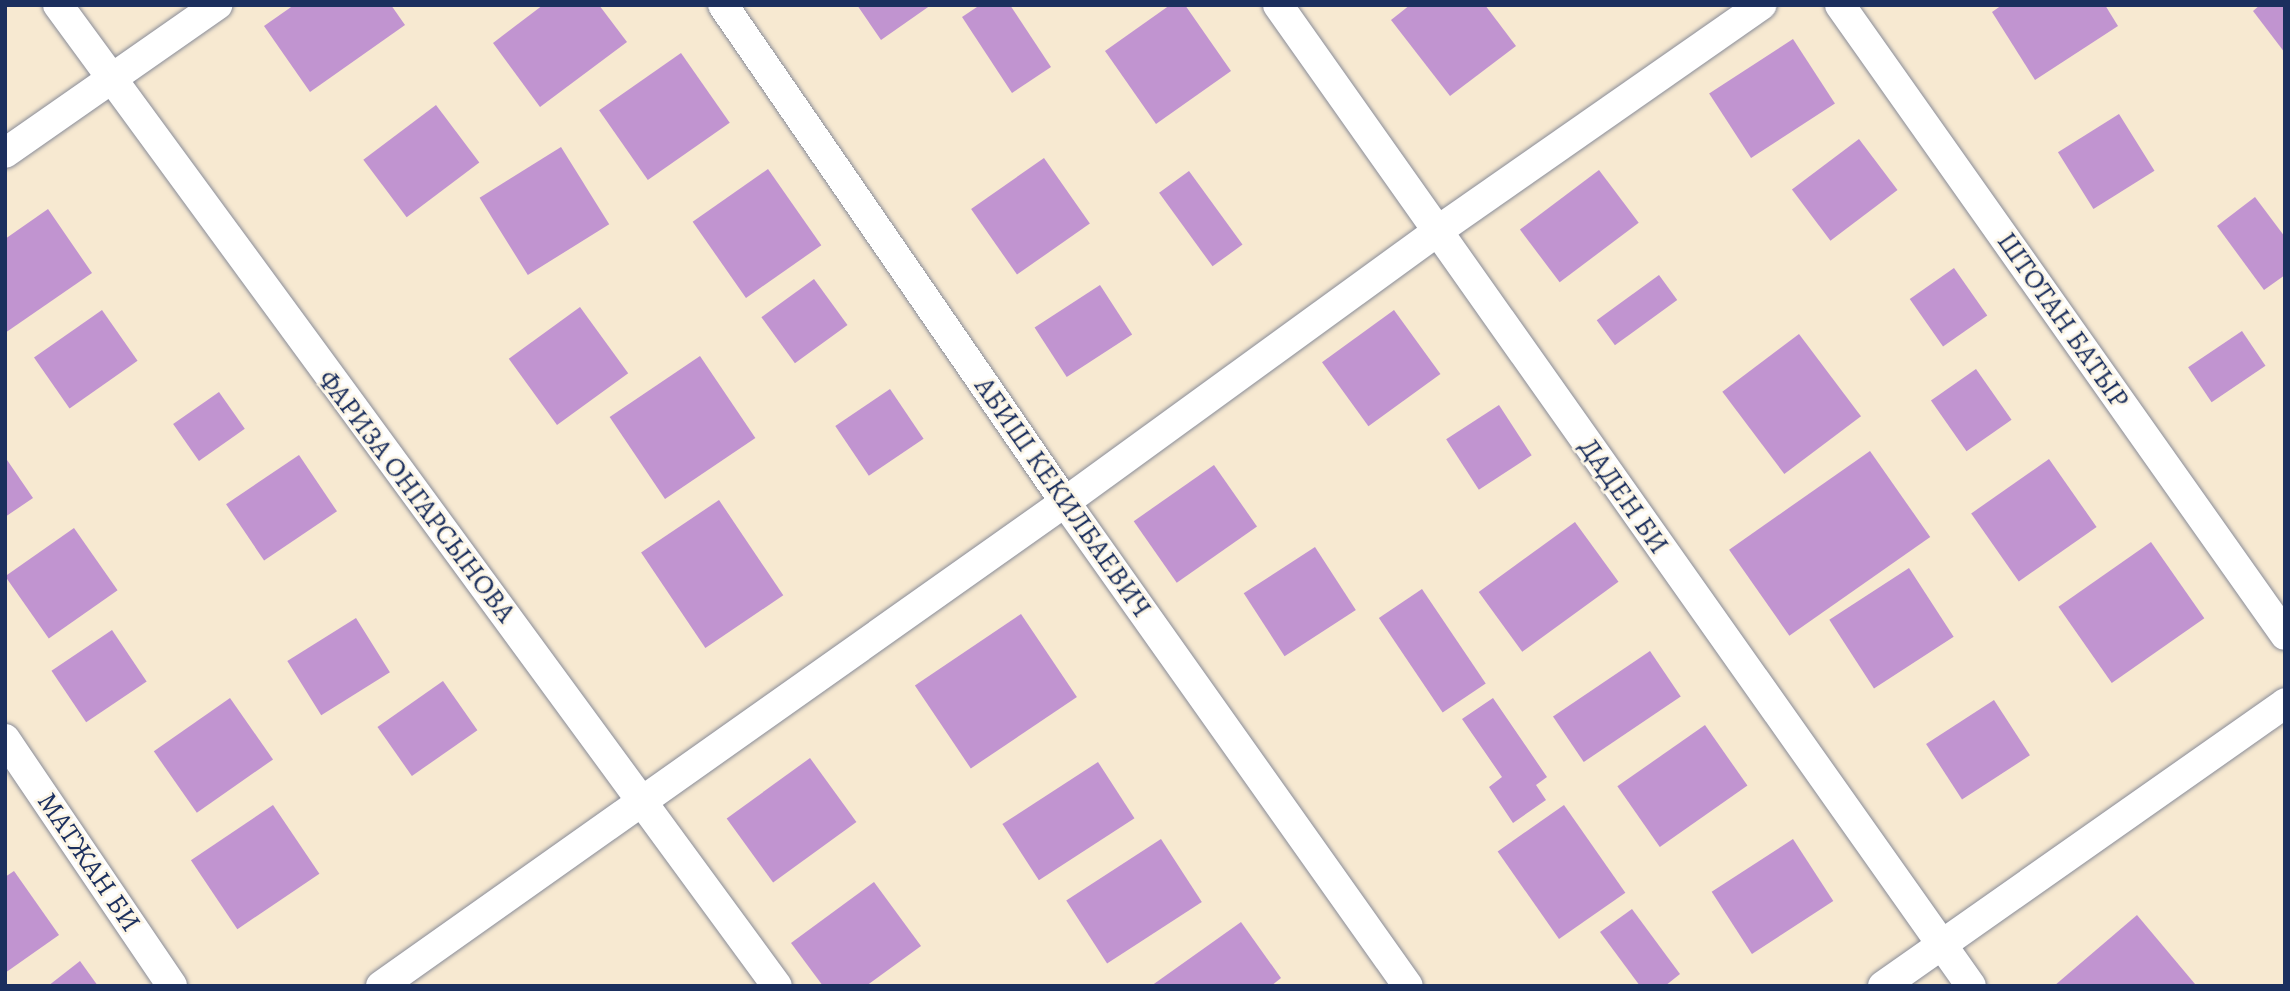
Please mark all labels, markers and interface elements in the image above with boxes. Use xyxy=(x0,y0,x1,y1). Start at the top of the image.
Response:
street label: ШТОТАН БАТЫР xyxy=(1990,225,2136,415)
street label: ФАРИЗА ОНГАРСЫНОВА xyxy=(311,363,523,629)
street label: АБИШ КЕКИЛБАЕВИЧ xyxy=(967,371,1159,623)
street label: ДАДЕН БИ xyxy=(1572,432,1676,560)
street label: МАТЖАН БИ xyxy=(30,786,148,938)

